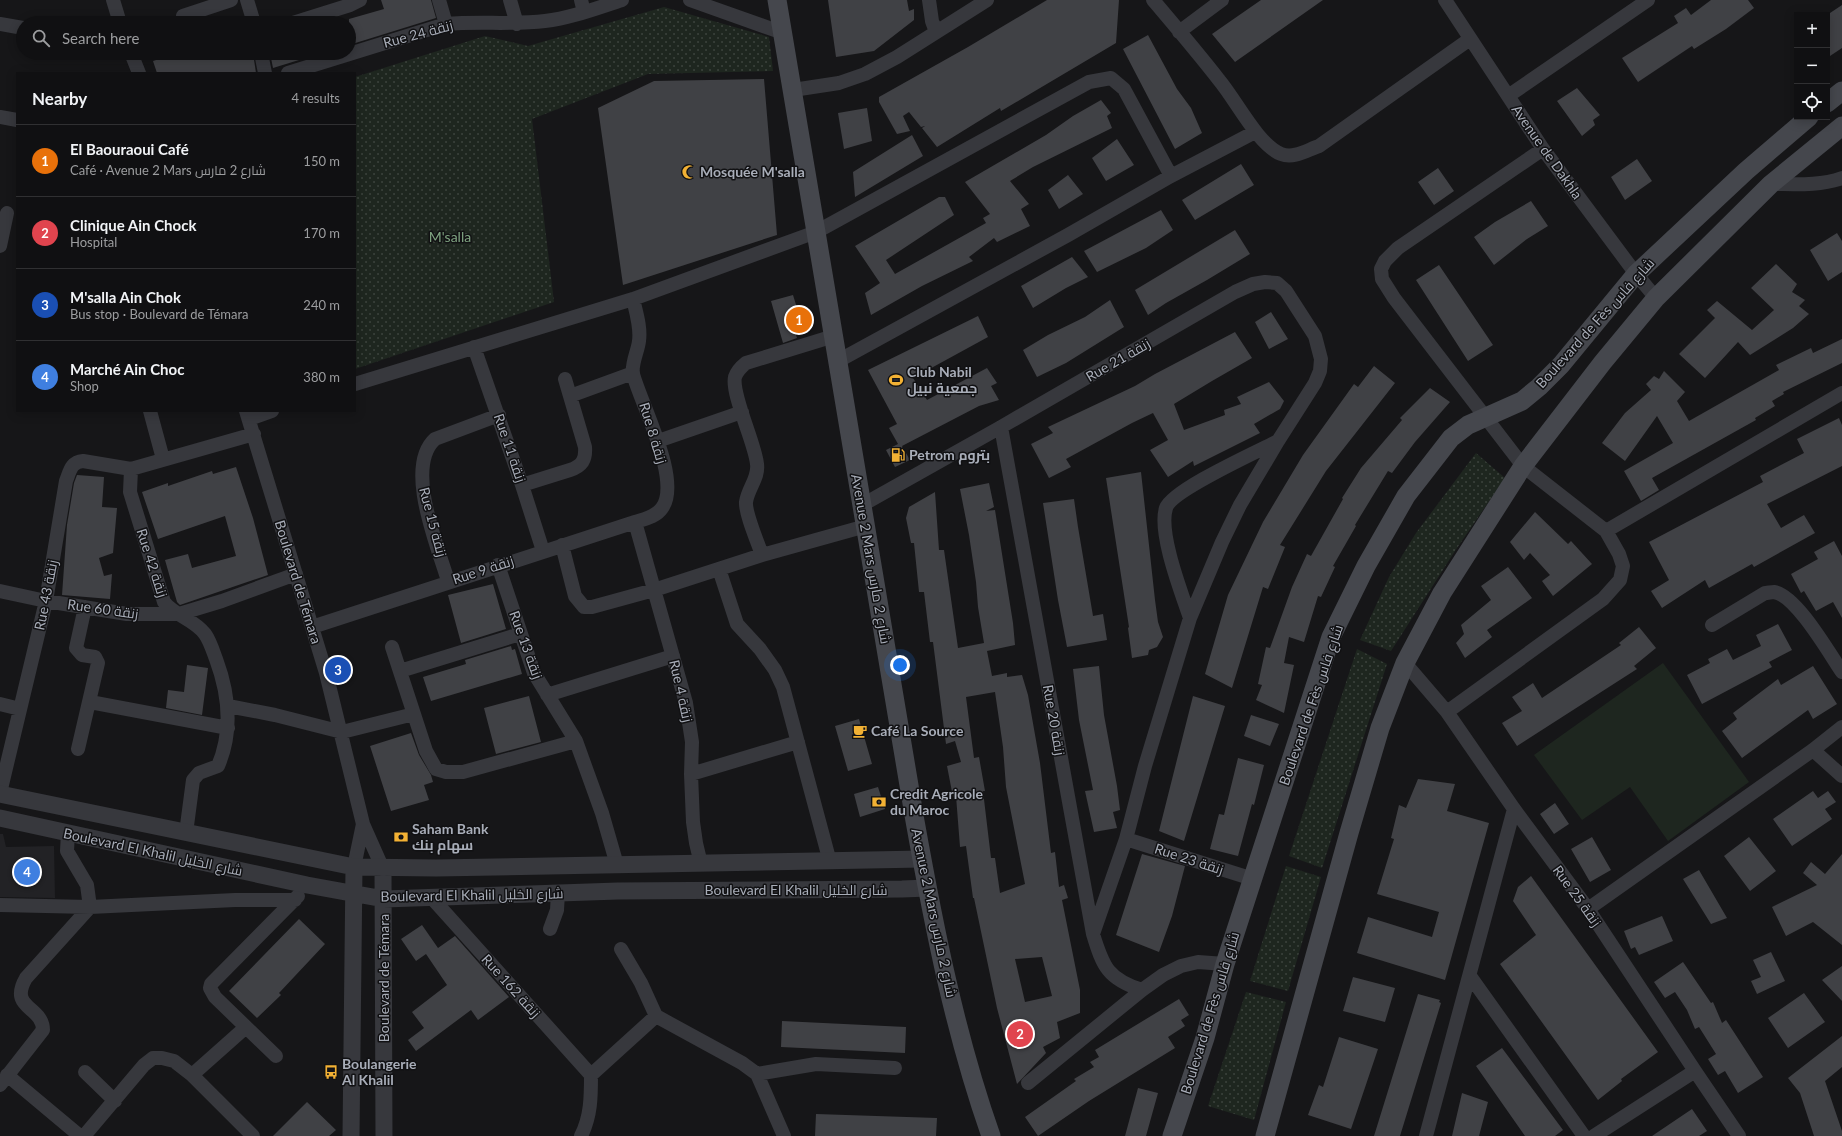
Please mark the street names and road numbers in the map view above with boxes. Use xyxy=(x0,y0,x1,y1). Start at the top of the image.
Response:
street label: Rue 24 زنقة xyxy=(381,16,455,51)
street label: Avenue de Dakhla xyxy=(1509,101,1586,202)
street label: Boulevard de Fès شارع فاس xyxy=(1532,254,1658,392)
street label: Rue 21 زنقة xyxy=(1083,334,1153,385)
street label: Rue 8 زنقة xyxy=(636,400,671,466)
street label: Rue 11 زنقة xyxy=(491,411,530,484)
street label: Avenue 2 Mars شارع 2 مارس xyxy=(847,473,895,645)
street label: Rue 15 زنقة xyxy=(416,485,451,559)
street label: Boulevard de Témara xyxy=(272,518,325,646)
street label: Rue 42 زنقة xyxy=(133,526,172,600)
street label: Rue 9 زنقة xyxy=(450,552,516,587)
street label: Rue 43 زنقة xyxy=(30,558,61,632)
street label: Rue 60 زنقة xyxy=(66,595,140,622)
street label: Rue 13 زنقة xyxy=(506,608,547,681)
street label: Boulevard de Fès شارع فاس xyxy=(1275,622,1347,788)
street label: Rue 4 زنقة xyxy=(666,658,697,724)
street label: Rue 20 زنقة xyxy=(1040,683,1069,757)
street label: Boulevard El Khalil شارع الخليل xyxy=(62,824,244,880)
street label: Avenue 2 Mars شارع 2 مارس xyxy=(907,827,961,999)
street label: Rue 23 زنقة xyxy=(1152,839,1226,878)
street label: Rue 25 زنقة xyxy=(1549,862,1605,930)
street label: Boulevard El Khalil شارع الخليل xyxy=(705,881,887,899)
street label: Boulevard El Khalil شارع الخليل xyxy=(380,884,564,906)
street label: Boulevard de Témara xyxy=(375,914,392,1042)
street label: Boulevard de Fès شارع فاس xyxy=(1177,930,1243,1096)
street label: Rue 162 زنقة xyxy=(478,950,544,1021)

